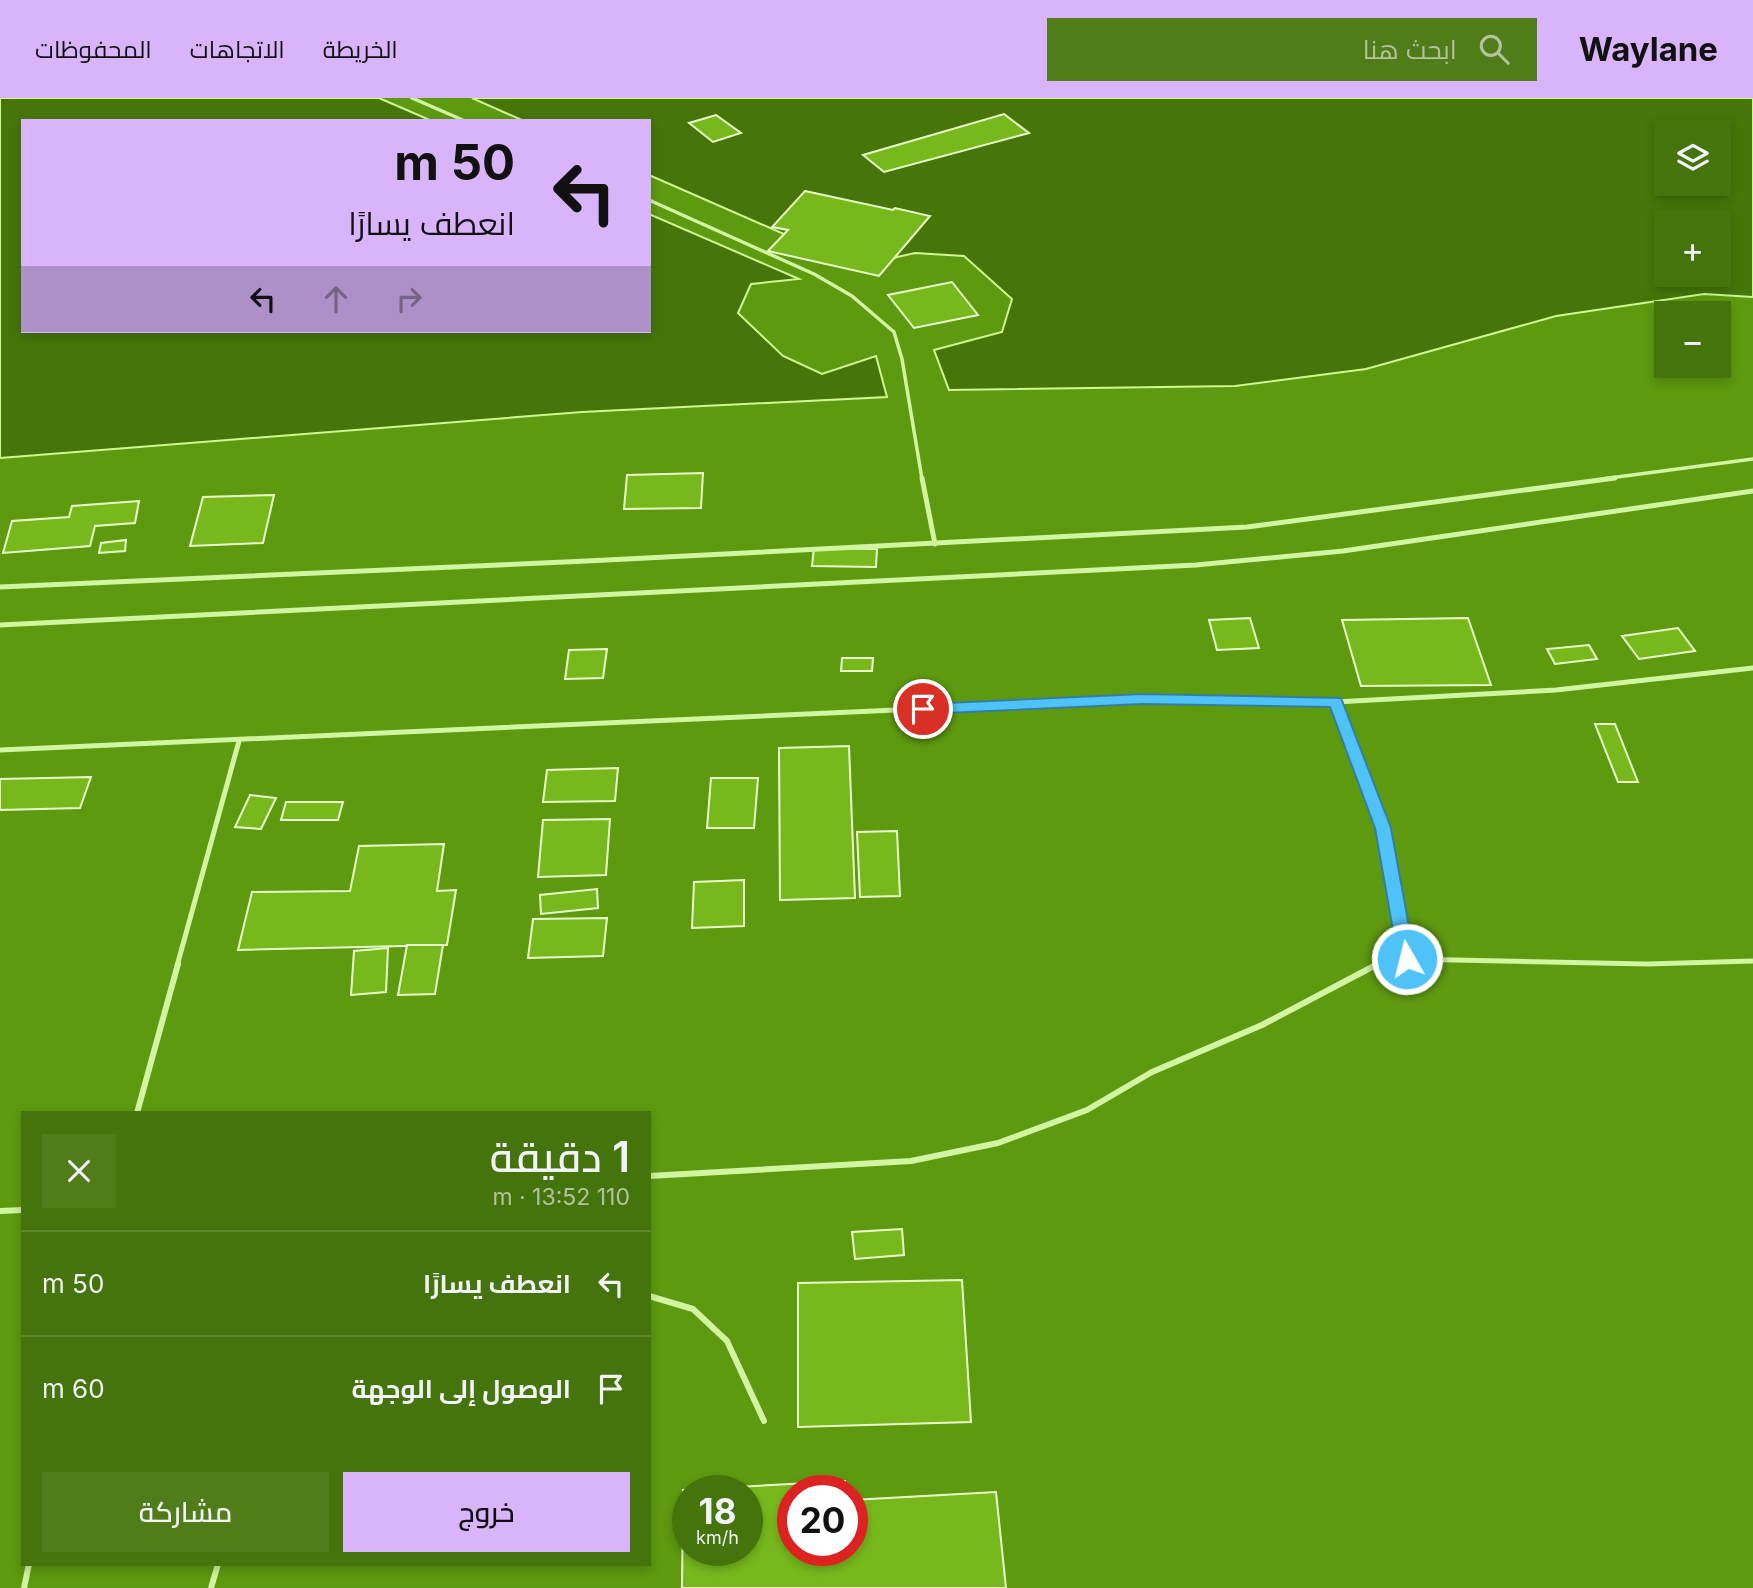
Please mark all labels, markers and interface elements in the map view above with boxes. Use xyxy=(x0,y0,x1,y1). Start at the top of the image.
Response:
search box xyxy=(1047,18,1537,81)
text: Waylane xyxy=(1579,29,1718,69)
icon: search xyxy=(1475,30,1513,68)
text: ابحث هنا xyxy=(1363,34,1457,65)
text: المحفوظات xyxy=(35,35,152,64)
text: الاتجاهات xyxy=(190,35,285,64)
text: الخريطة xyxy=(323,35,398,64)
map controls xyxy=(1654,119,1731,378)
button: layers xyxy=(1654,119,1731,196)
text: 50 m xyxy=(394,133,515,192)
icon: left xyxy=(539,147,630,238)
text: انعطف يسارًا xyxy=(348,204,515,243)
button: + xyxy=(1654,210,1731,287)
icon: left xyxy=(244,280,282,318)
icon: ahead xyxy=(317,280,355,318)
icon: right xyxy=(390,280,428,318)
button: − xyxy=(1654,301,1731,378)
pin xyxy=(893,679,953,739)
icon: arrive xyxy=(904,690,942,728)
position arrow xyxy=(1370,922,1444,996)
text: 1 دقيقة xyxy=(490,1131,630,1182)
button: close xyxy=(42,1134,116,1208)
text: 110 m · 13:52 xyxy=(492,1183,630,1211)
icon: left xyxy=(592,1265,630,1303)
text: 50 m xyxy=(42,1268,104,1299)
text: انعطف يسارًا xyxy=(423,1268,571,1299)
icon: arrive xyxy=(592,1370,630,1408)
text: 60 m xyxy=(42,1373,105,1404)
text: الوصول إلى الوجهة xyxy=(352,1373,571,1404)
button: مشاركة xyxy=(42,1472,329,1552)
button: خروج xyxy=(343,1472,630,1552)
speed limit sign: 20 xyxy=(777,1475,868,1566)
text: 18 xyxy=(699,1490,736,1532)
text: km/h xyxy=(696,1527,739,1548)

